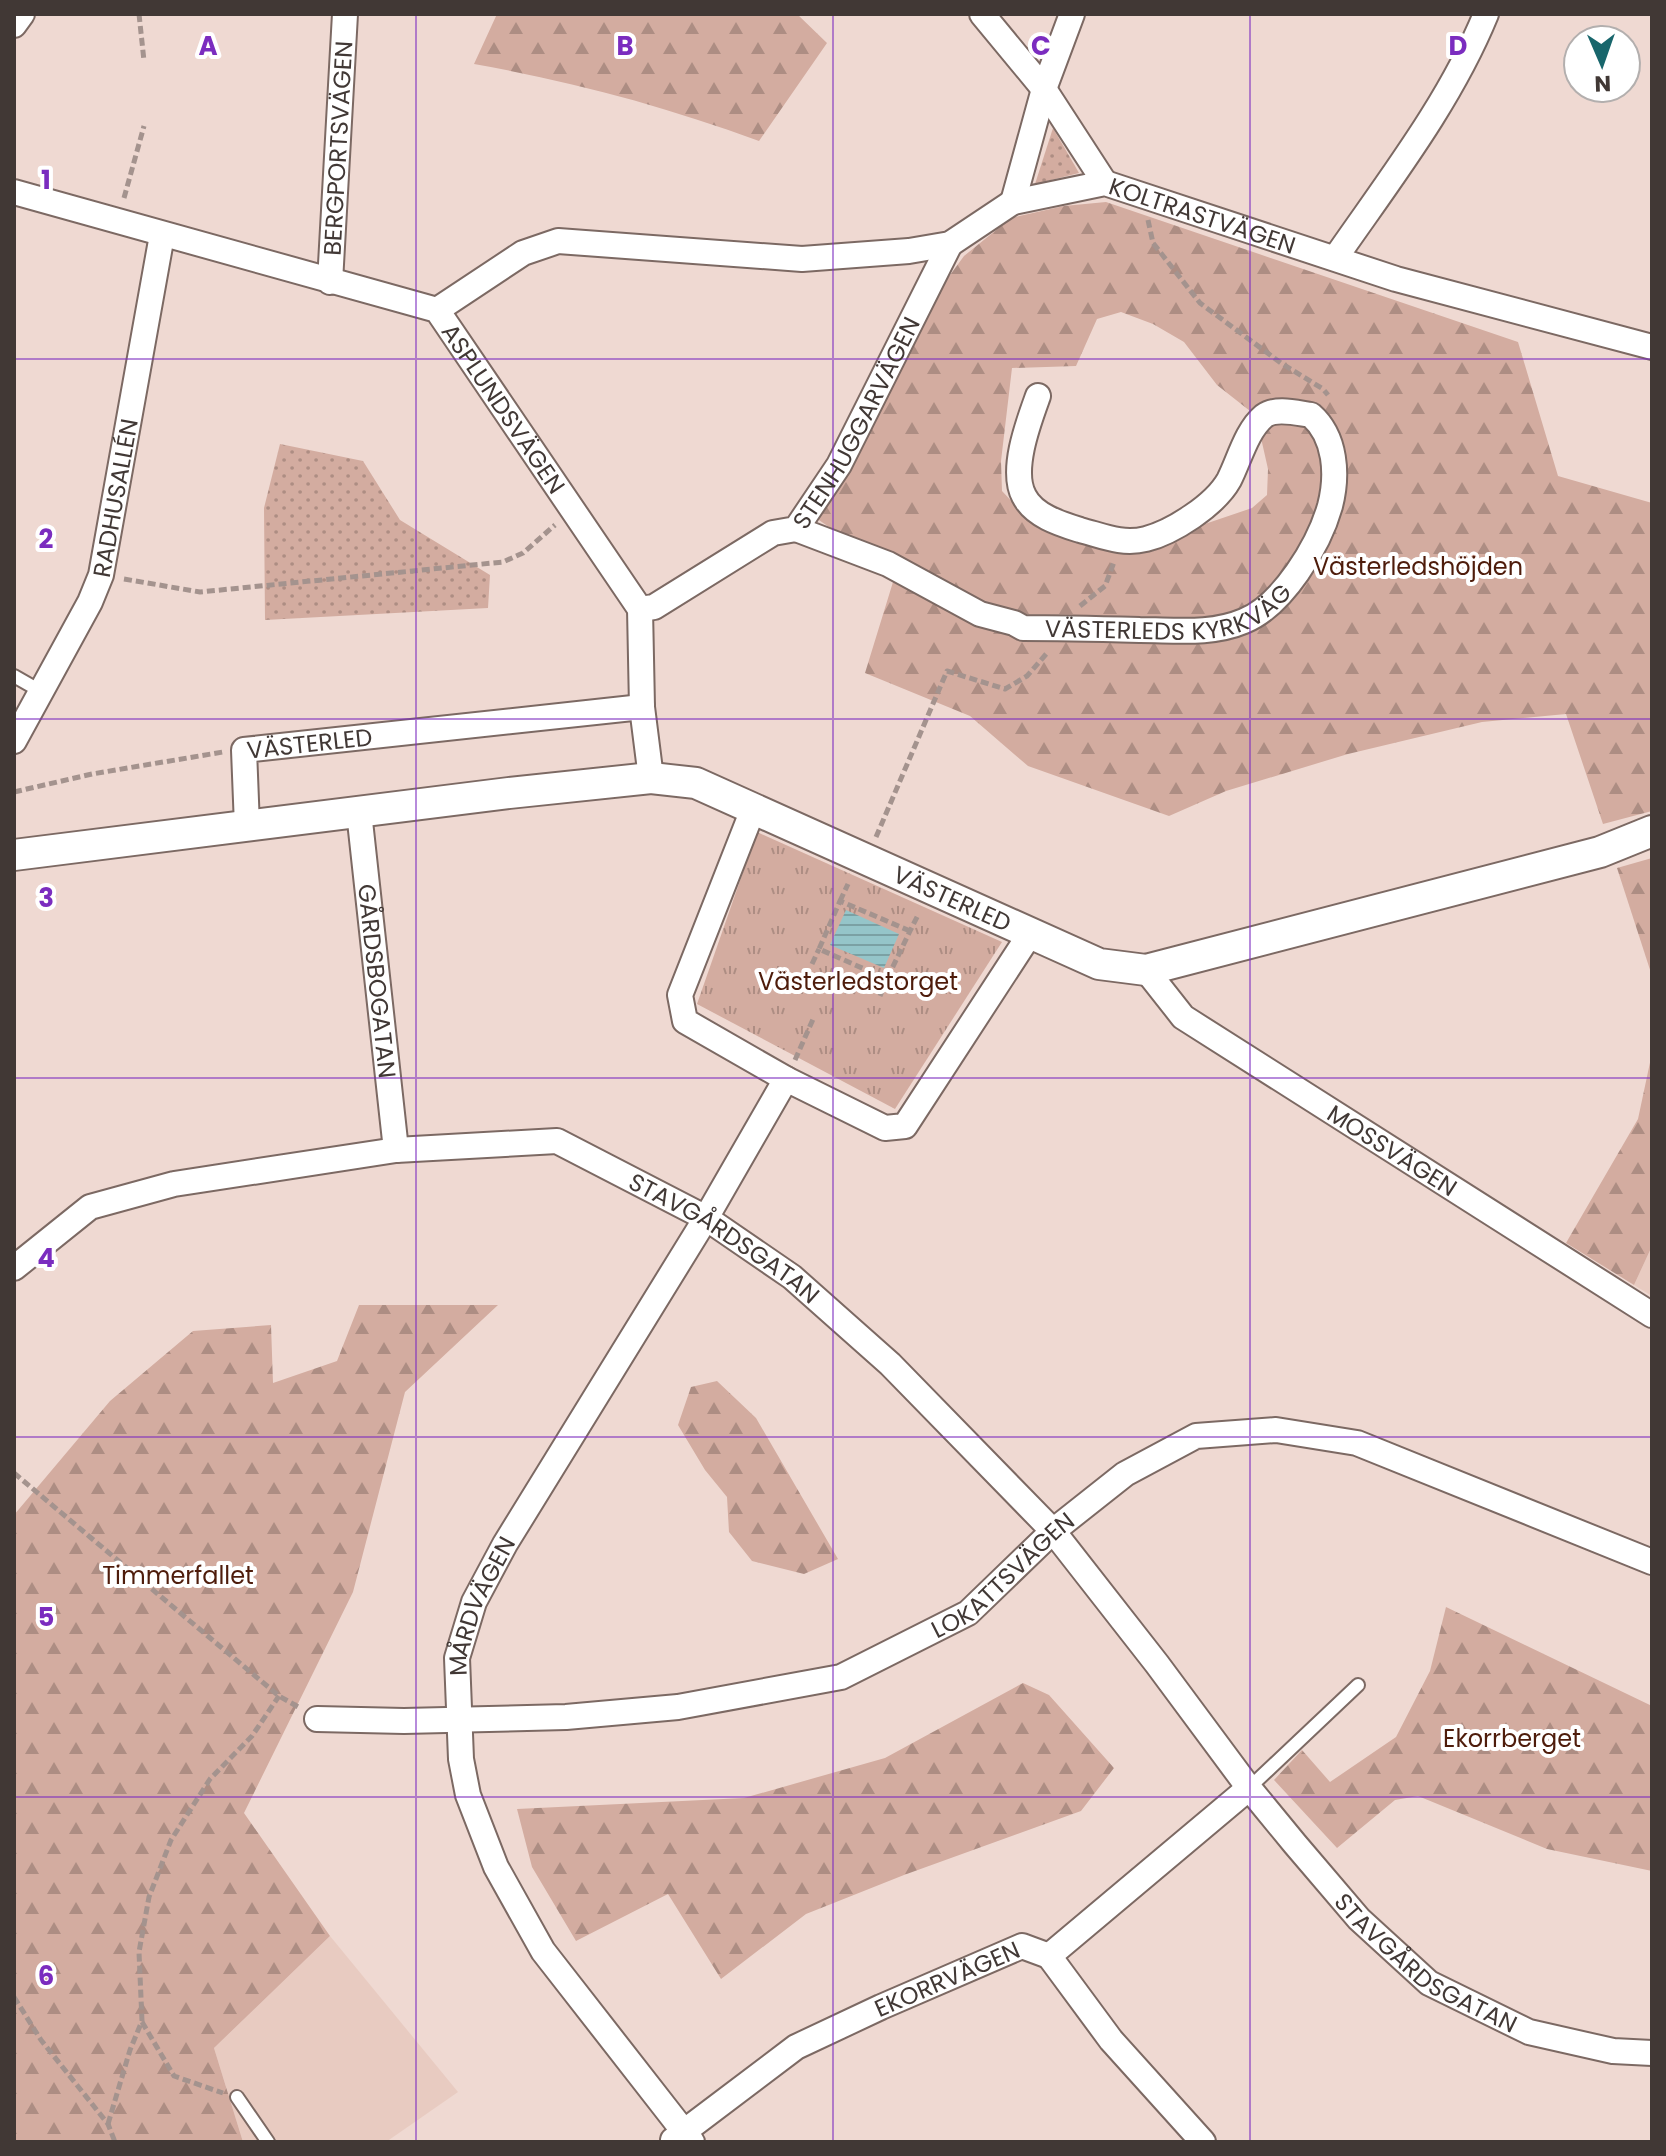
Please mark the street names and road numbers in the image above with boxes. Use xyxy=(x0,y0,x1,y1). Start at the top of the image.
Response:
street label: BERGPORTSVÄGEN xyxy=(315,40,360,256)
street label: KOLTRASTVÄGEN xyxy=(1105,169,1300,261)
street label: STENHUGGARVÄGEN xyxy=(784,311,927,535)
street label: ASPLUNDSVÄGEN xyxy=(434,317,573,500)
street label: RADHUSALLÉN xyxy=(84,416,145,580)
street label: VÄSTERLEDS KYRKVÄG xyxy=(1045,576,1298,647)
street label: VÄSTERLED xyxy=(245,720,374,766)
street label: VÄSTERLED xyxy=(888,857,1017,939)
street label: GÅRDSBOGATAN xyxy=(350,882,405,1080)
street label: MOSSVÄGEN xyxy=(1321,1096,1464,1204)
street label: STAVGÅRDSGATAN xyxy=(623,1165,827,1311)
street label: LOKATTSVÄGEN xyxy=(925,1504,1081,1646)
street label: MÅRDVÄGEN xyxy=(440,1530,523,1677)
street label: STAVGÅRDSGATAN xyxy=(1327,1886,1523,2040)
street label: EKORRVÄGEN xyxy=(869,1933,1025,2024)

